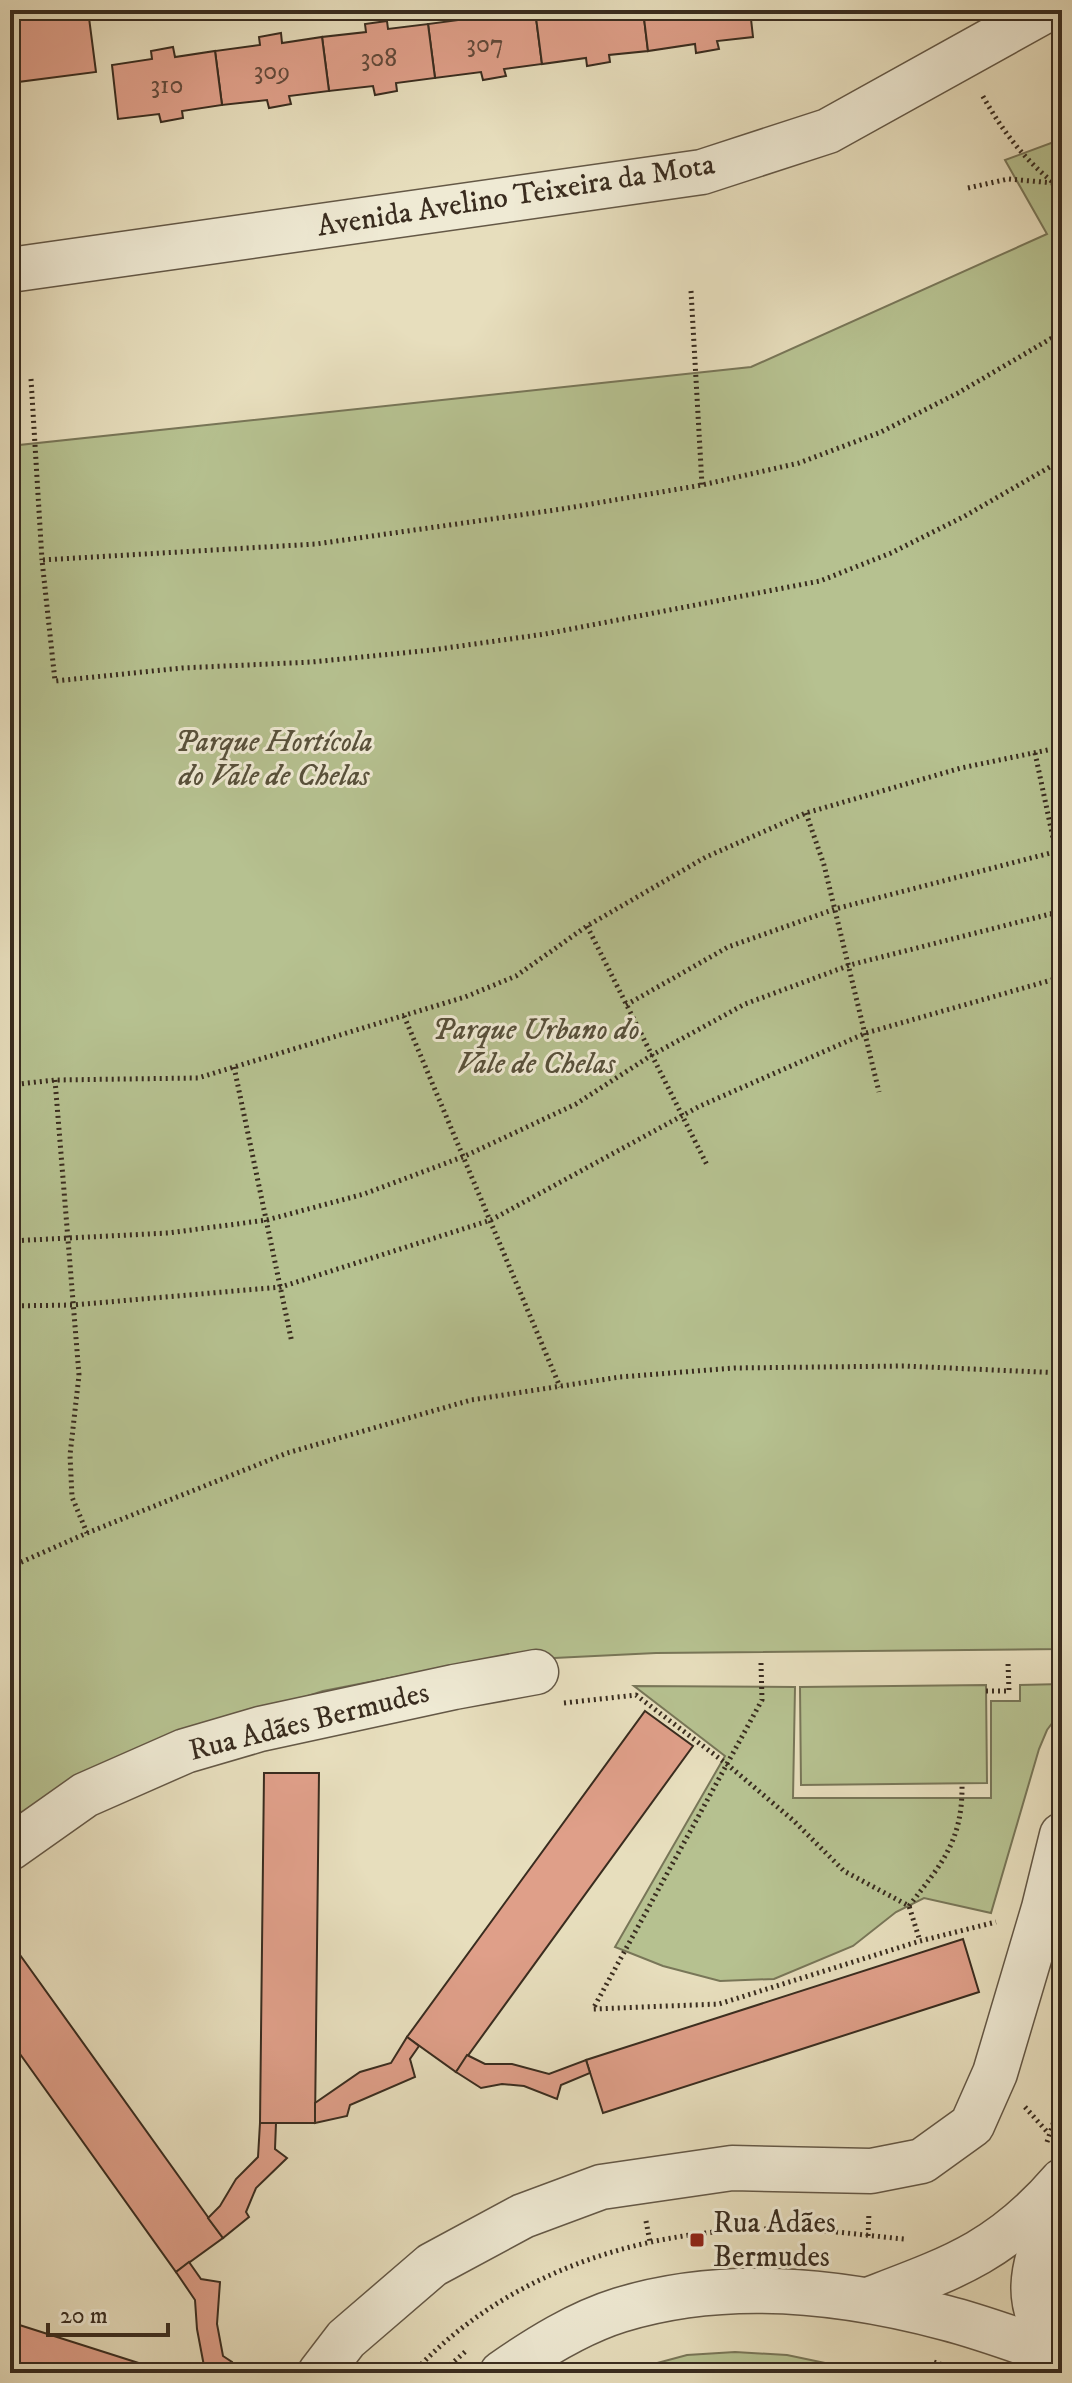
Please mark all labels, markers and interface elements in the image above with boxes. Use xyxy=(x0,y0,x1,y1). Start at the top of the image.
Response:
house number: 307 xyxy=(466,28,504,61)
house number: 308 xyxy=(361,42,397,75)
house number: 309 xyxy=(254,55,290,88)
house number: 310 xyxy=(150,69,184,102)
street label: Avenida Avelino Teixeira da Mota xyxy=(315,146,718,246)
park label: Parque Hortícola do Vale de Chelas xyxy=(175,724,373,795)
park label: Parque Urbano do Vale de Chelas xyxy=(432,1012,640,1083)
street label: Rua Adães Bermudes xyxy=(185,1674,433,1770)
place label: Rua Adães Bermudes xyxy=(713,2205,836,2276)
marker: Rua Adães Bermudes xyxy=(688,2231,706,2249)
scale bar xyxy=(48,2287,168,2337)
text: 20 m xyxy=(60,2301,108,2331)

